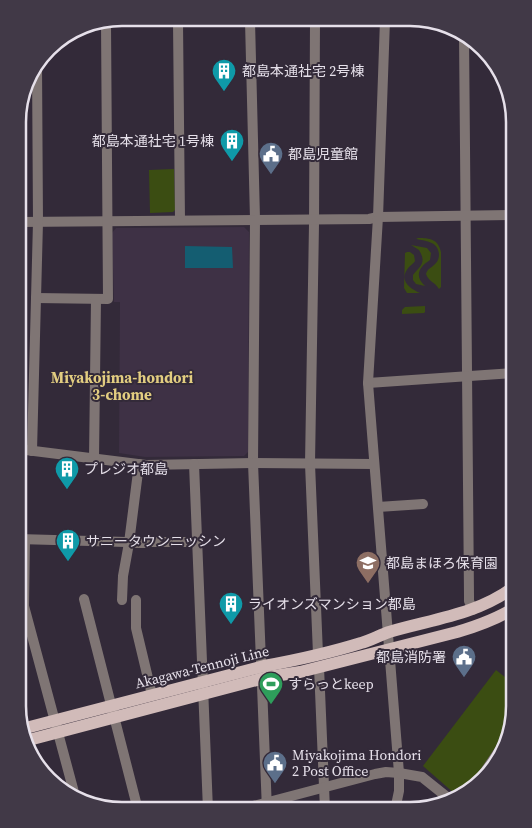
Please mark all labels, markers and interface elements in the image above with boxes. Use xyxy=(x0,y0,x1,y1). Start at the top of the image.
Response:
building icon: 都島本通社宅 2号棟 xyxy=(211,58,237,92)
place label: 都島本通社宅 2号棟 xyxy=(242,61,364,81)
building icon: 都島本通社宅 1号棟 xyxy=(219,128,245,162)
place label: 都島本通社宅 1号棟 xyxy=(92,131,214,151)
public building icon: 都島児童館 xyxy=(258,141,284,175)
place label: 都島児童館 xyxy=(288,144,358,164)
district label: Miyakojima-hondori 3-chome xyxy=(51,367,194,405)
building icon: プレジオ都島 xyxy=(54,456,80,490)
place label: プレジオ都島 xyxy=(84,459,168,479)
building icon: サニータウンニッシン xyxy=(55,528,81,562)
place label: サニータウンニッシン xyxy=(86,531,226,551)
school or university icon: 都島まほろ保育園 xyxy=(355,550,381,584)
place label: 都島まほろ保育園 xyxy=(386,553,498,573)
building icon: ライオンズマンション都島 xyxy=(218,591,244,625)
place label: ライオンズマンション都島 xyxy=(248,594,416,614)
street label: Akagawa-Tennoji Line xyxy=(133,641,271,693)
public building icon: 都島消防署 xyxy=(451,644,477,678)
place label: 都島消防署 xyxy=(376,647,446,667)
sports icon: すらっとkeep xyxy=(258,671,284,705)
place label: すらっとkeep xyxy=(288,674,374,694)
place label: Miyakojima Hondori 2 Post Office xyxy=(292,745,421,781)
public building icon: Miyakojima Hondori 2 Post Office xyxy=(262,750,288,784)

